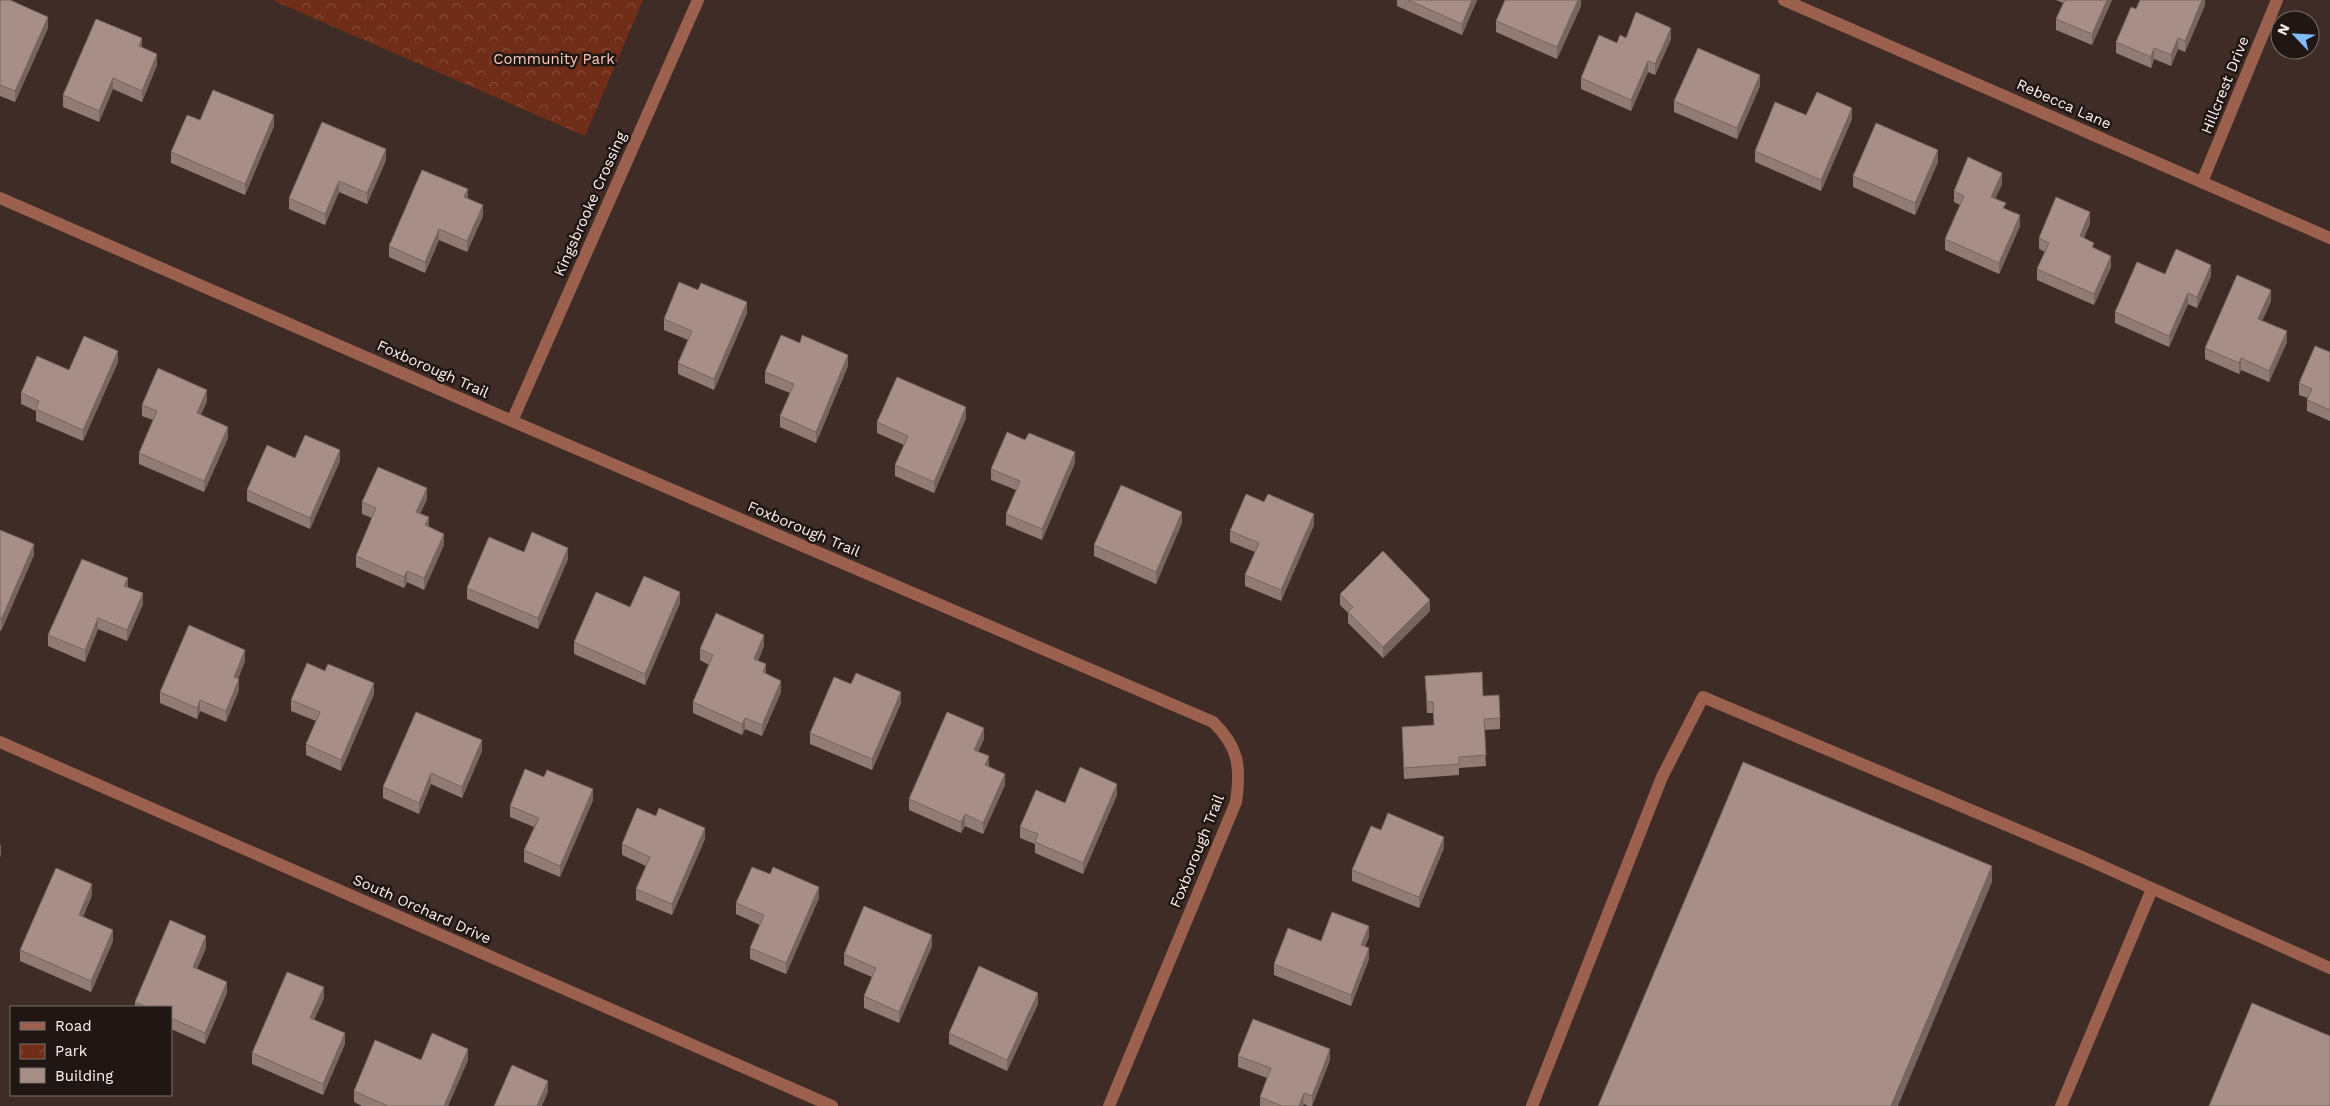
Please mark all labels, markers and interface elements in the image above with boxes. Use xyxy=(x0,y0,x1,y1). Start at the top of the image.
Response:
north arrow xyxy=(2270,10,2320,60)
text: N xyxy=(2274,21,2293,38)
street label: Hillcrest Drive xyxy=(2197,34,2253,136)
park label: Community Park xyxy=(493,50,615,68)
street label: Rebecca Lane xyxy=(2014,75,2114,133)
street label: Kingsbrooke Crossing xyxy=(550,129,630,279)
street label: Foxborough Trail xyxy=(374,336,492,402)
street label: Foxborough Trail xyxy=(745,497,863,561)
street label: Foxborough Trail xyxy=(1166,791,1228,910)
street label: South Orchard Drive xyxy=(350,870,494,948)
legend xyxy=(10,1006,172,1096)
text: Road xyxy=(55,1017,92,1035)
text: Park xyxy=(55,1042,88,1060)
text: Building xyxy=(55,1067,113,1085)

